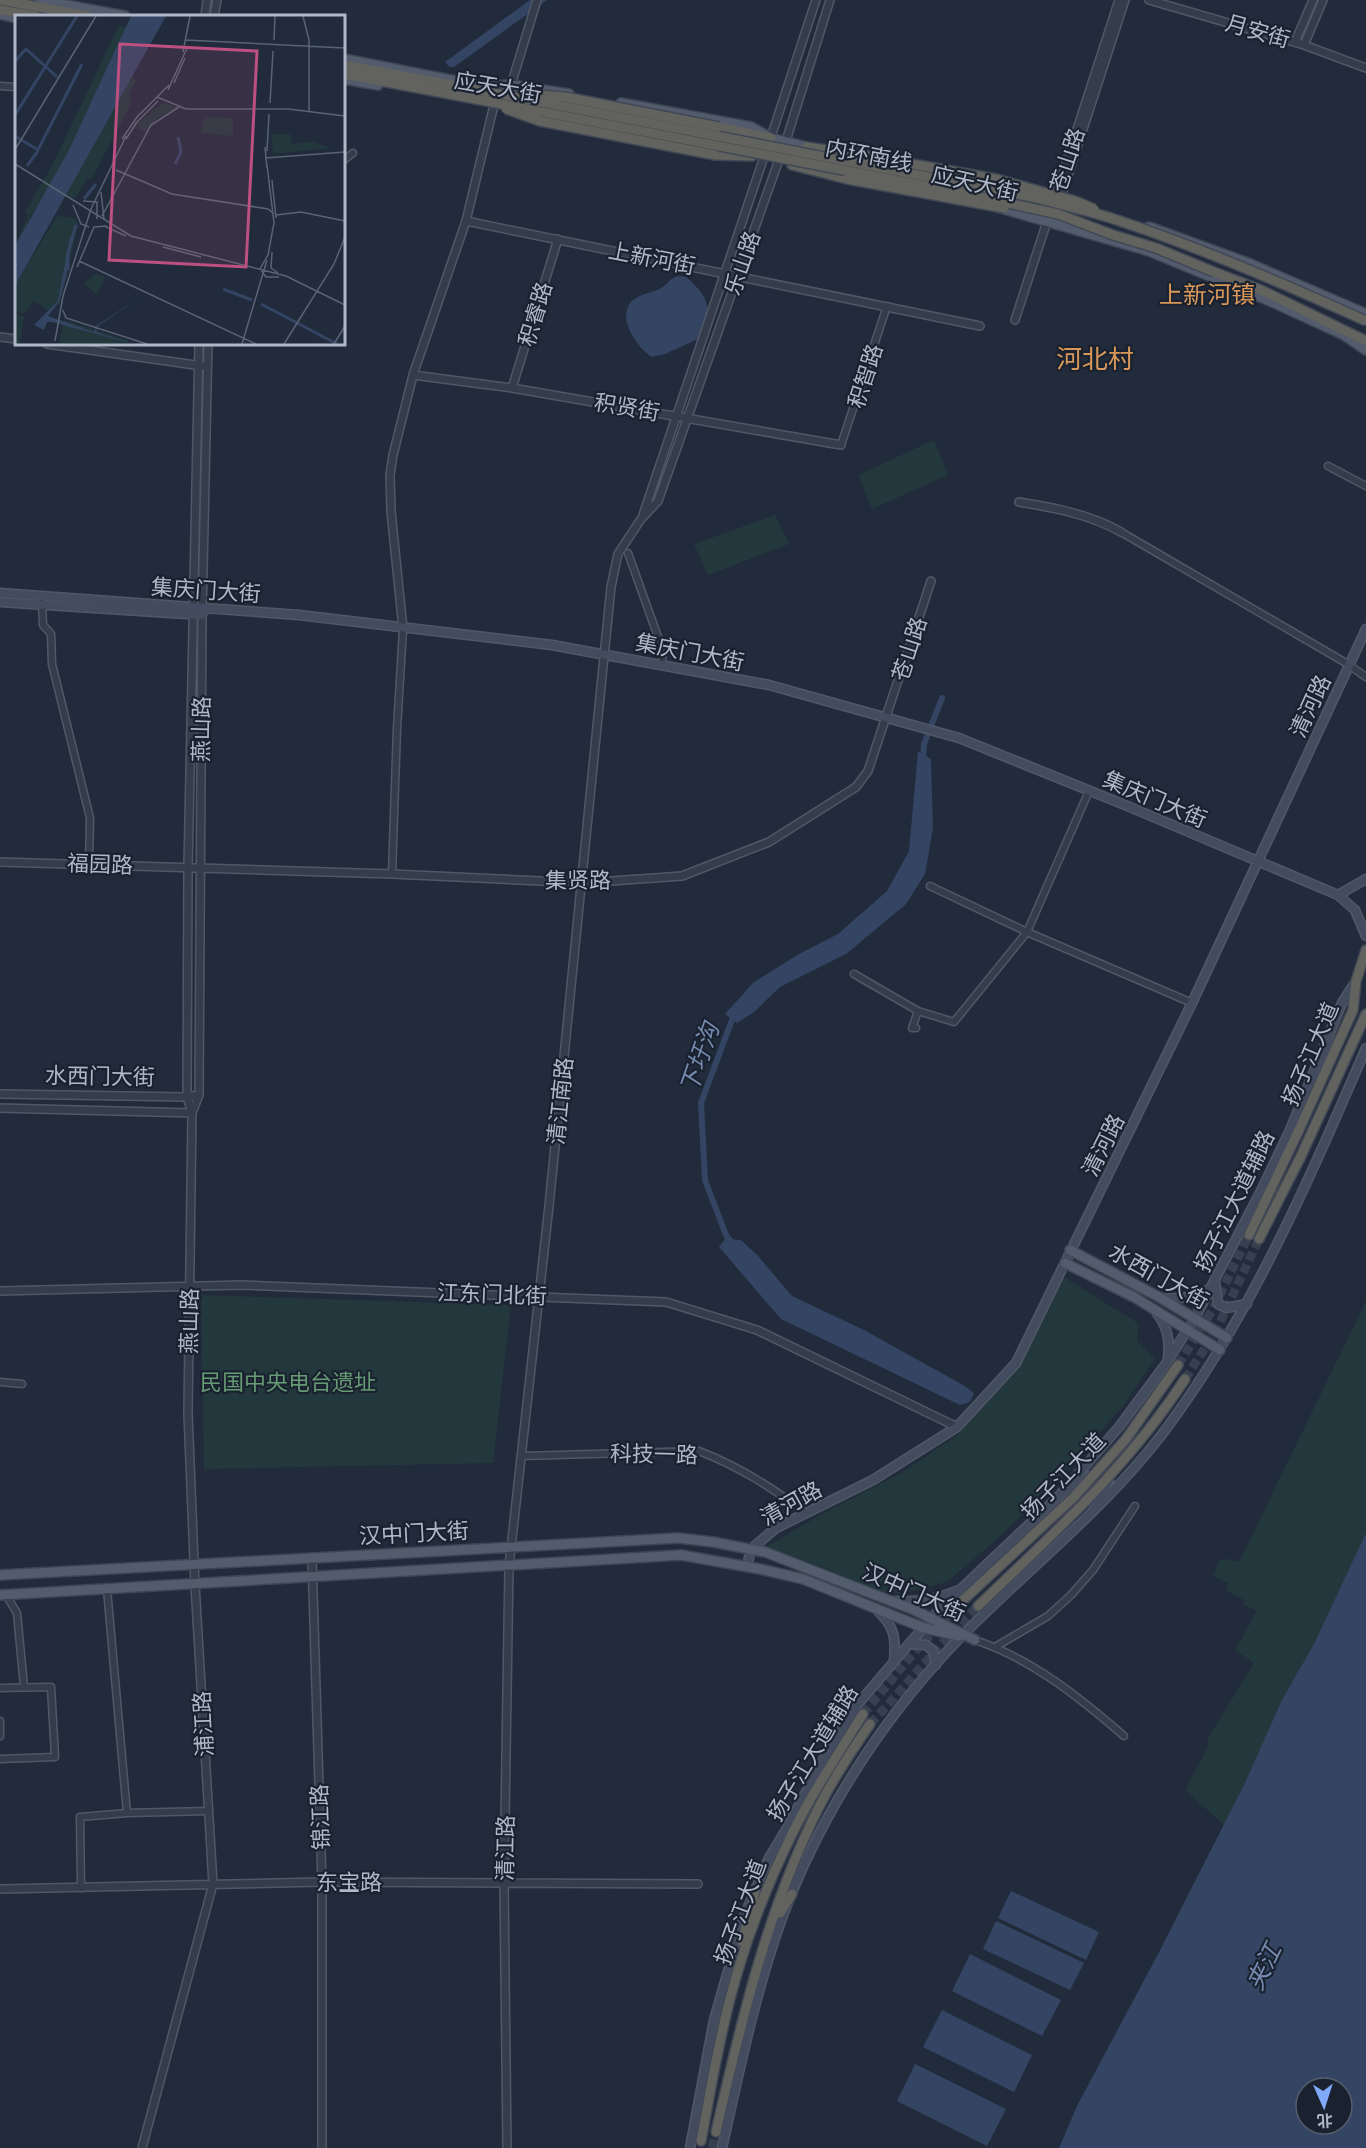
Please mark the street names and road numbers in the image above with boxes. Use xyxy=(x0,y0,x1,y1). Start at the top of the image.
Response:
street label: 月安街 xyxy=(1222,10,1293,55)
street label: 应天大街 xyxy=(452,68,543,109)
street label: 苍山路 xyxy=(1045,125,1091,196)
street label: 内环南线 xyxy=(823,135,914,178)
street label: 应天大街 xyxy=(929,161,1021,208)
street label: 乐山路 xyxy=(720,228,767,299)
street label: 上新河街 xyxy=(606,238,697,281)
street label: 积睿路 xyxy=(514,279,559,350)
street label: 积智路 xyxy=(843,341,889,412)
street label: 积贤街 xyxy=(592,389,662,428)
street label: 集庆门大街 xyxy=(150,574,262,609)
street label: 苍山路 xyxy=(887,614,933,685)
street label: 集庆门大街 xyxy=(633,630,746,677)
street label: 清河路 xyxy=(1285,671,1338,742)
street label: 燕山路 xyxy=(188,696,217,762)
street label: 集庆门大街 xyxy=(1099,766,1210,834)
street label: 福园路 xyxy=(66,851,133,880)
street label: 集贤路 xyxy=(545,868,611,895)
street label: 扬子江大道 xyxy=(1277,999,1345,1110)
street label: 清江南路 xyxy=(543,1056,580,1146)
street label: 水西门大街 xyxy=(45,1063,155,1092)
street label: 清河路 xyxy=(1077,1110,1131,1181)
street label: 扬子江大道辅路 xyxy=(1189,1127,1281,1277)
street label: 水西门大街 xyxy=(1104,1239,1213,1316)
street label: 江东门北街 xyxy=(437,1280,547,1311)
street label: 燕山路 xyxy=(176,1288,205,1354)
street label: 扬子江大道 xyxy=(1016,1428,1112,1526)
street label: 科技一路 xyxy=(610,1441,698,1470)
street label: 清河路 xyxy=(756,1477,827,1532)
street label: 汉中门大街 xyxy=(358,1518,470,1551)
street label: 汉中门大街 xyxy=(858,1559,969,1628)
street label: 扬子江大道辅路 xyxy=(762,1681,865,1827)
street label: 浦江路 xyxy=(189,1690,220,1758)
street label: 锦江路 xyxy=(307,1783,336,1850)
street label: 清江路 xyxy=(492,1815,521,1881)
street label: 扬子江大道 xyxy=(710,1856,773,1969)
street label: 东宝路 xyxy=(316,1870,382,1897)

